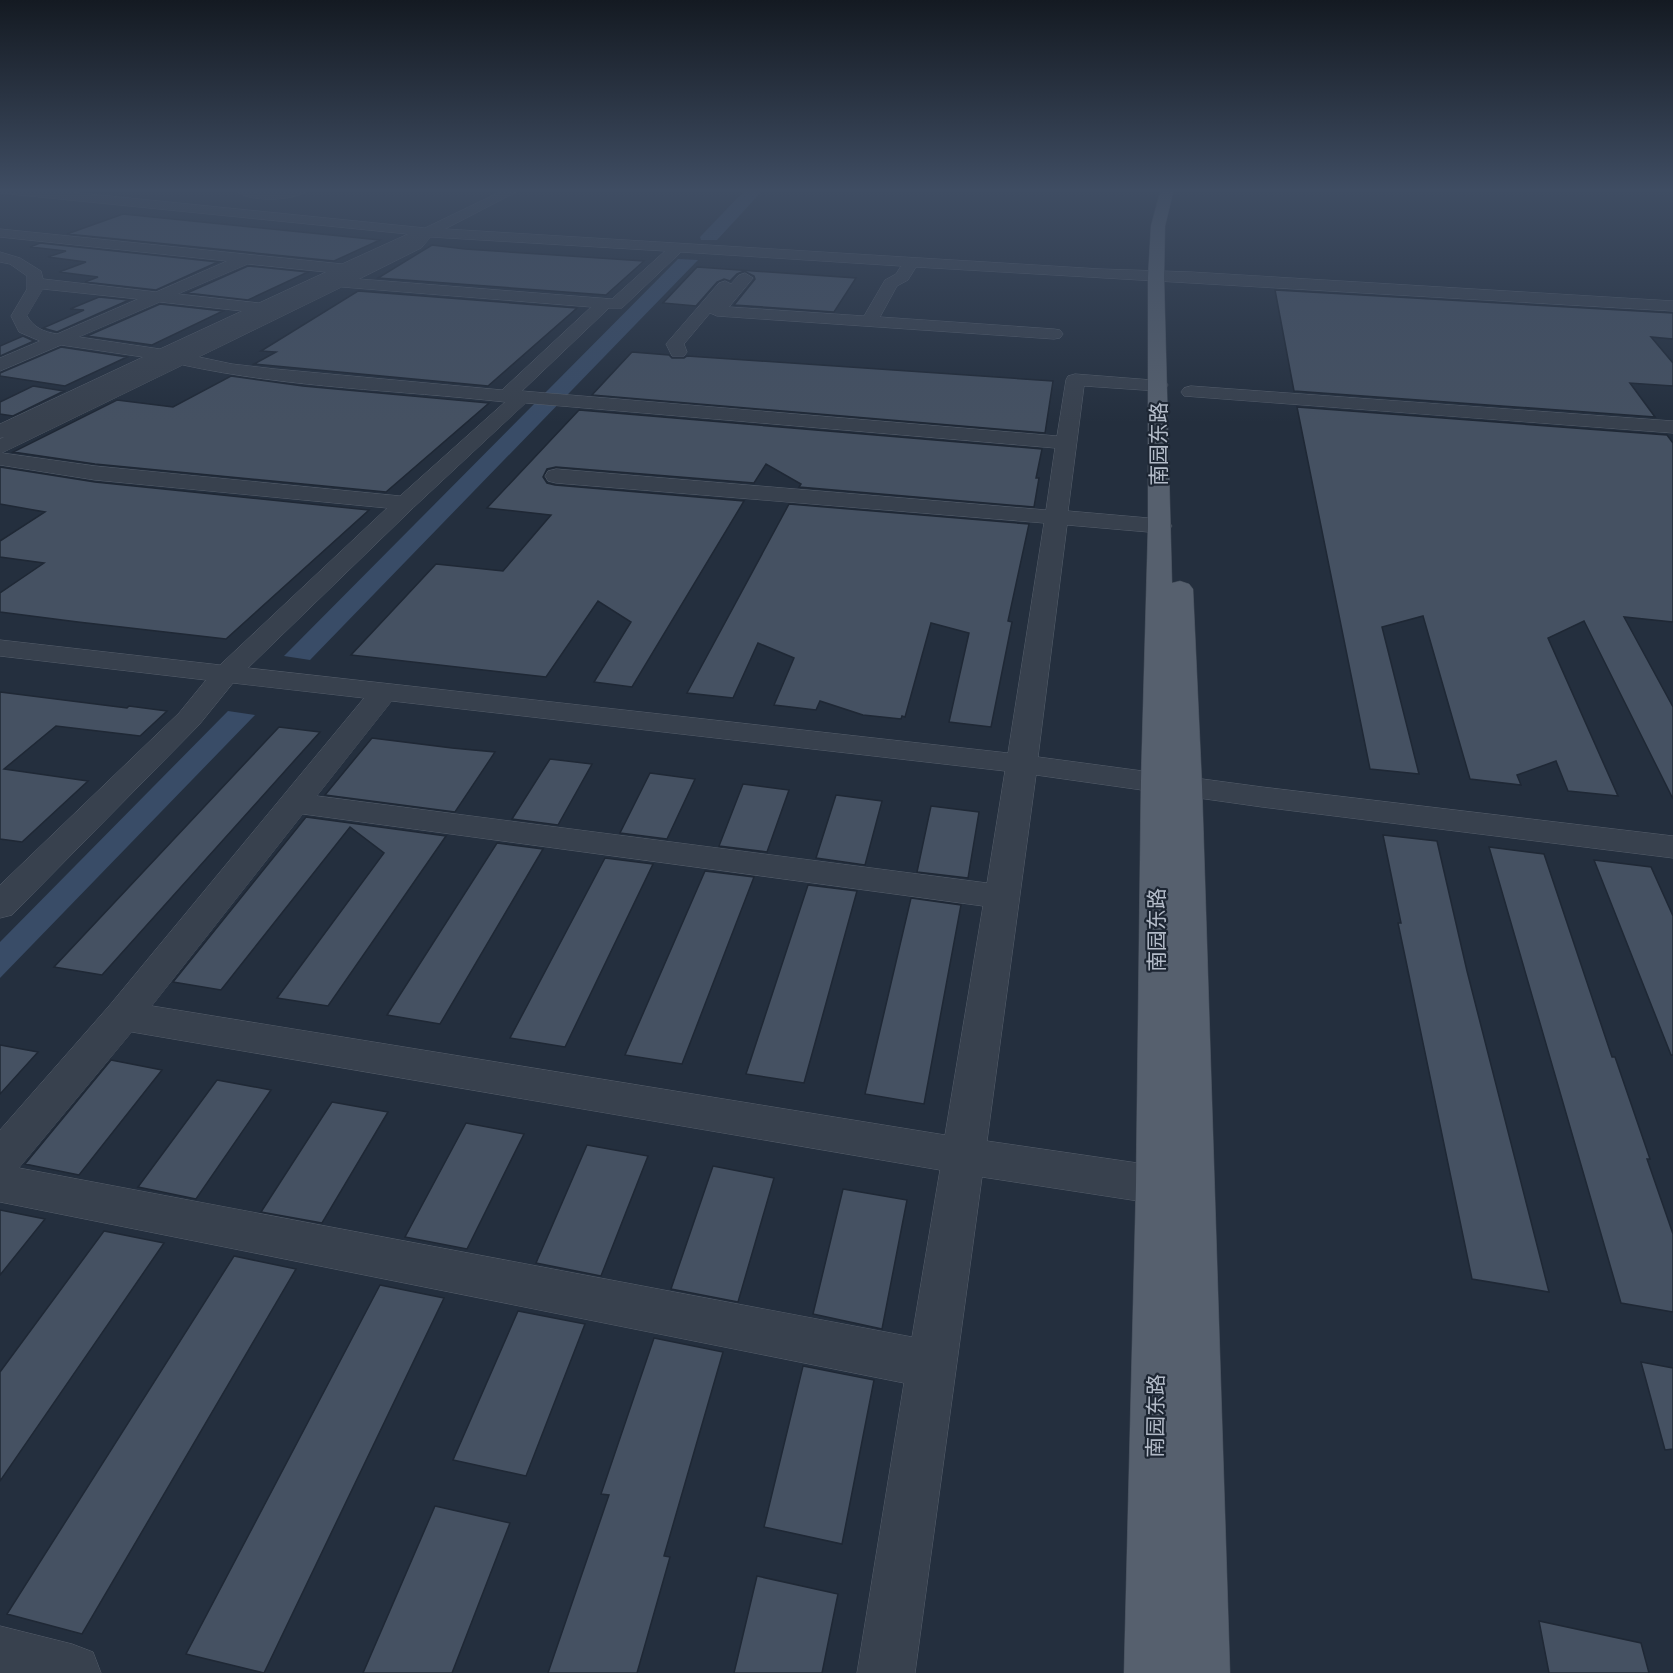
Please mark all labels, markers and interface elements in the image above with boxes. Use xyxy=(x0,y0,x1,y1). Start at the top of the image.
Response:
street label: 南园东路 xyxy=(1146,402,1170,486)
street label: 南园东路 xyxy=(1144,888,1168,972)
street label: 南园东路 xyxy=(1142,1374,1168,1458)

